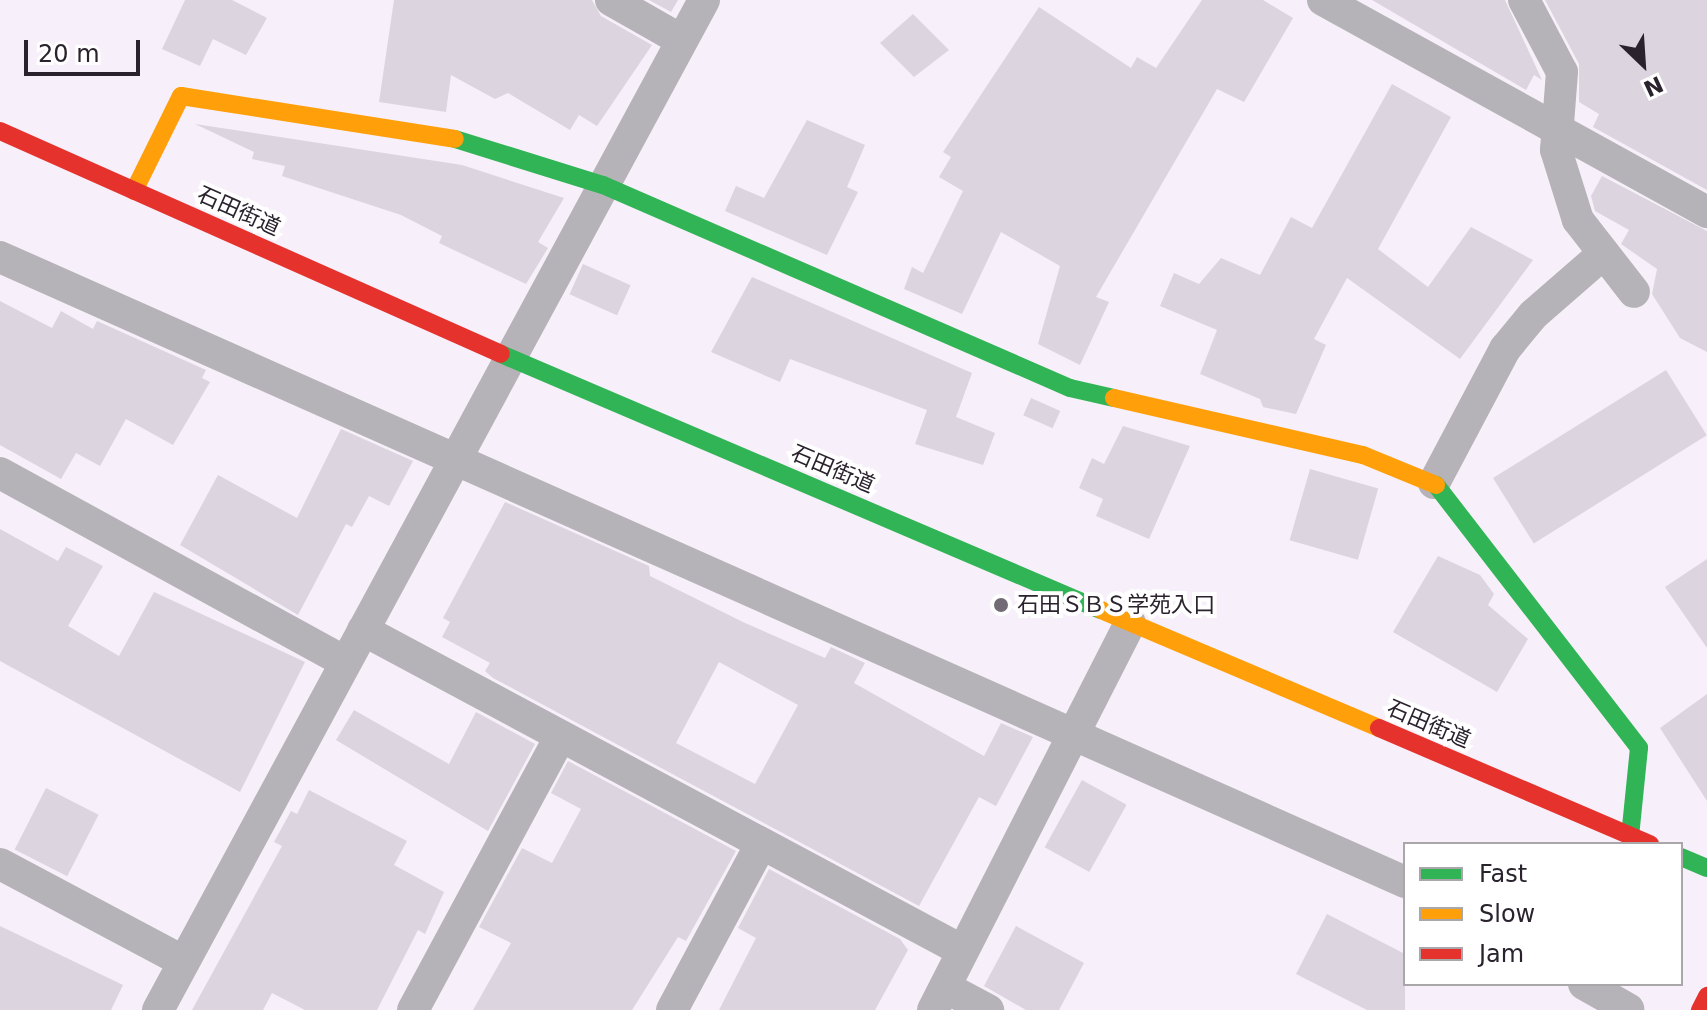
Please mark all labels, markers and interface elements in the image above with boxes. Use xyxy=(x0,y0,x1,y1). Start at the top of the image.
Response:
scale bar xyxy=(28,24,144,74)
north arrow xyxy=(1603,24,1683,104)
text: 20 m xyxy=(38,40,100,68)
text: N xyxy=(1640,71,1667,101)
street label: 石田街道 xyxy=(193,181,285,241)
street label: 石田街道 xyxy=(787,440,879,498)
place label: 石田ＳＢＳ学苑入口 xyxy=(1017,592,1215,618)
marker: 石田ＳＢＳ学苑入口 xyxy=(992,596,1010,614)
street label: 石田街道 xyxy=(1383,695,1475,753)
legend xyxy=(1403,842,1683,986)
text: Fast xyxy=(1479,860,1527,888)
text: Slow xyxy=(1479,900,1535,928)
text: Jam xyxy=(1479,940,1524,968)

